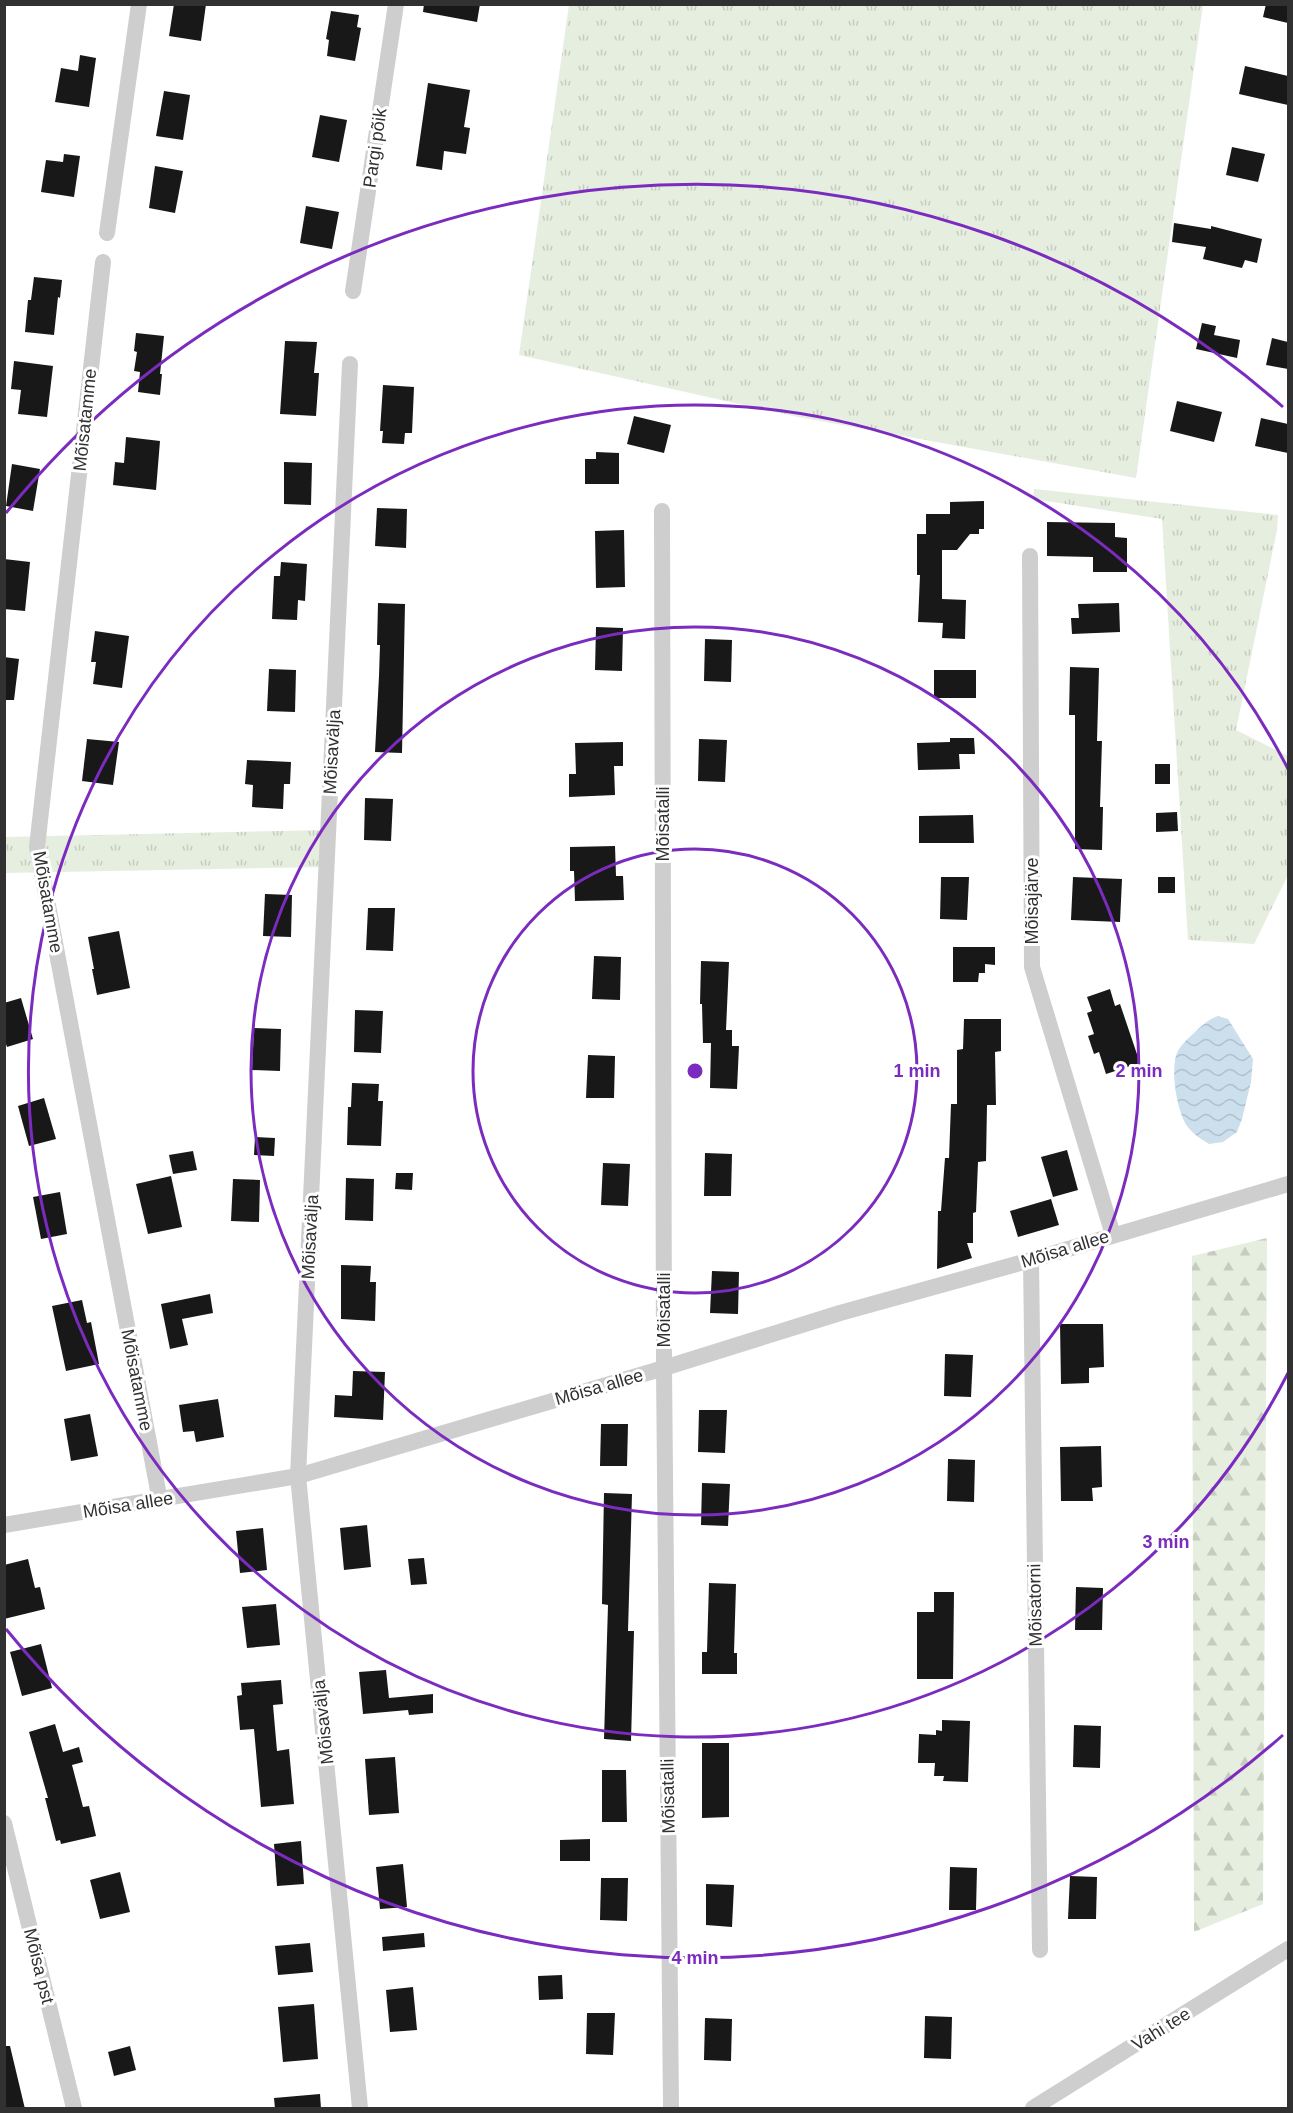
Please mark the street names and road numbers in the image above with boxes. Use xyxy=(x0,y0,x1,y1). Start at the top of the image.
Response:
street label: Pargi põik xyxy=(360,106,391,189)
street label: Mõisatamme xyxy=(70,368,100,472)
street label: Mõisavälja xyxy=(320,708,344,795)
street label: Mõisatalli xyxy=(653,786,673,862)
street label: Mõisatamme xyxy=(29,850,67,954)
street label: Mõisajärve xyxy=(1022,857,1042,945)
street label: Mõisavälja xyxy=(298,1193,322,1280)
street label: Mõisa allee xyxy=(1019,1226,1111,1272)
street label: Mõisatalli xyxy=(654,1272,674,1348)
street label: Mõisatamme xyxy=(117,1328,157,1432)
street label: Mõisa allee xyxy=(552,1365,646,1409)
street label: Mõisa allee xyxy=(81,1488,175,1522)
street label: Mõisatorni xyxy=(1024,1563,1046,1647)
street label: Mõisavälja xyxy=(309,1678,337,1765)
street label: Mõisatalli xyxy=(657,1758,679,1834)
street label: Mõisa pst xyxy=(20,1926,58,2006)
street label: Vahi tee xyxy=(1128,2003,1194,2055)

